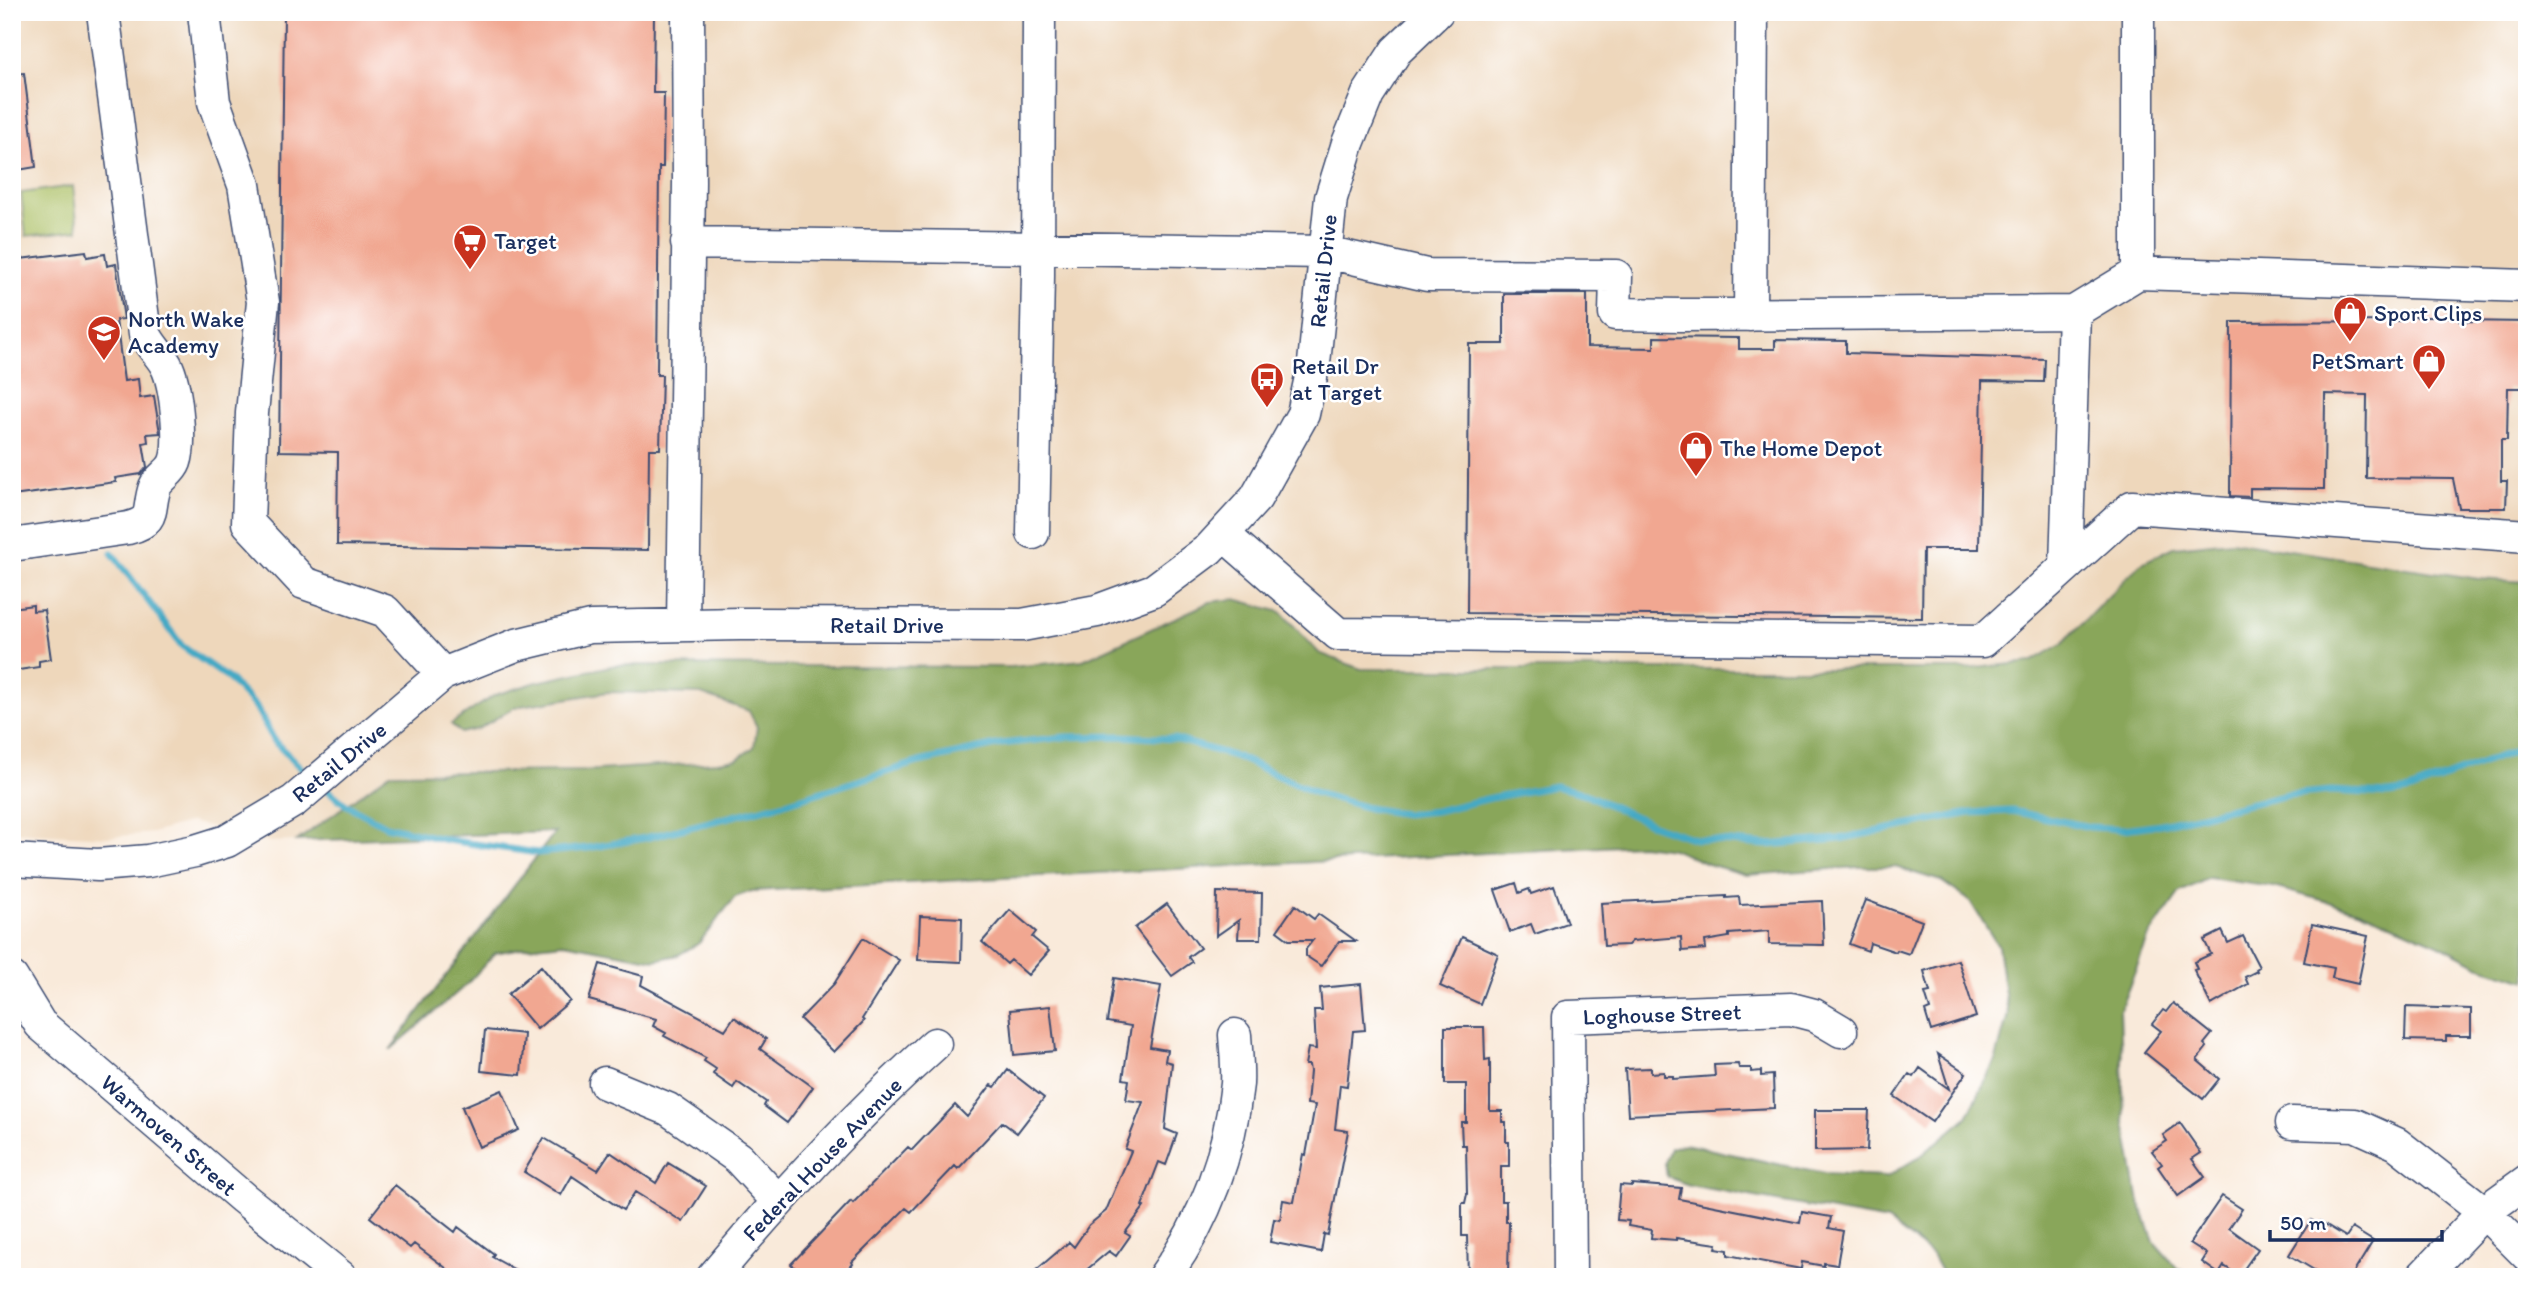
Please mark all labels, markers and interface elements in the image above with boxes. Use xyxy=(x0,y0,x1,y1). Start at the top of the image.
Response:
street label: Retail Drive xyxy=(1303,213,1343,329)
supermarket icon: Target xyxy=(451,222,489,271)
place label: Target xyxy=(494,227,557,255)
shop icon: Sport Clips xyxy=(2331,294,2369,343)
place label: Sport Clips xyxy=(2374,299,2482,327)
place label: North Wake Academy xyxy=(128,305,244,359)
school or university icon: North Wake Academy xyxy=(85,313,123,362)
shop icon: PetSmart xyxy=(2410,342,2448,391)
place label: PetSmart xyxy=(2311,347,2404,375)
place label: Retail Dr at Target xyxy=(1292,352,1382,406)
bus stop icon: Retail Dr at Target xyxy=(1248,360,1286,409)
shop icon: The Home Depot xyxy=(1677,429,1715,478)
place label: The Home Depot xyxy=(1720,434,1882,462)
street label: Retail Drive xyxy=(830,611,944,639)
street label: Retail Drive xyxy=(286,715,392,809)
street label: Loghouse Street xyxy=(1582,997,1742,1031)
street label: Warmoven Street xyxy=(95,1068,243,1202)
street label: Federal House Avenue xyxy=(736,1071,908,1247)
scale bar xyxy=(2270,1198,2441,1242)
text: 50 m xyxy=(2280,1210,2327,1235)

